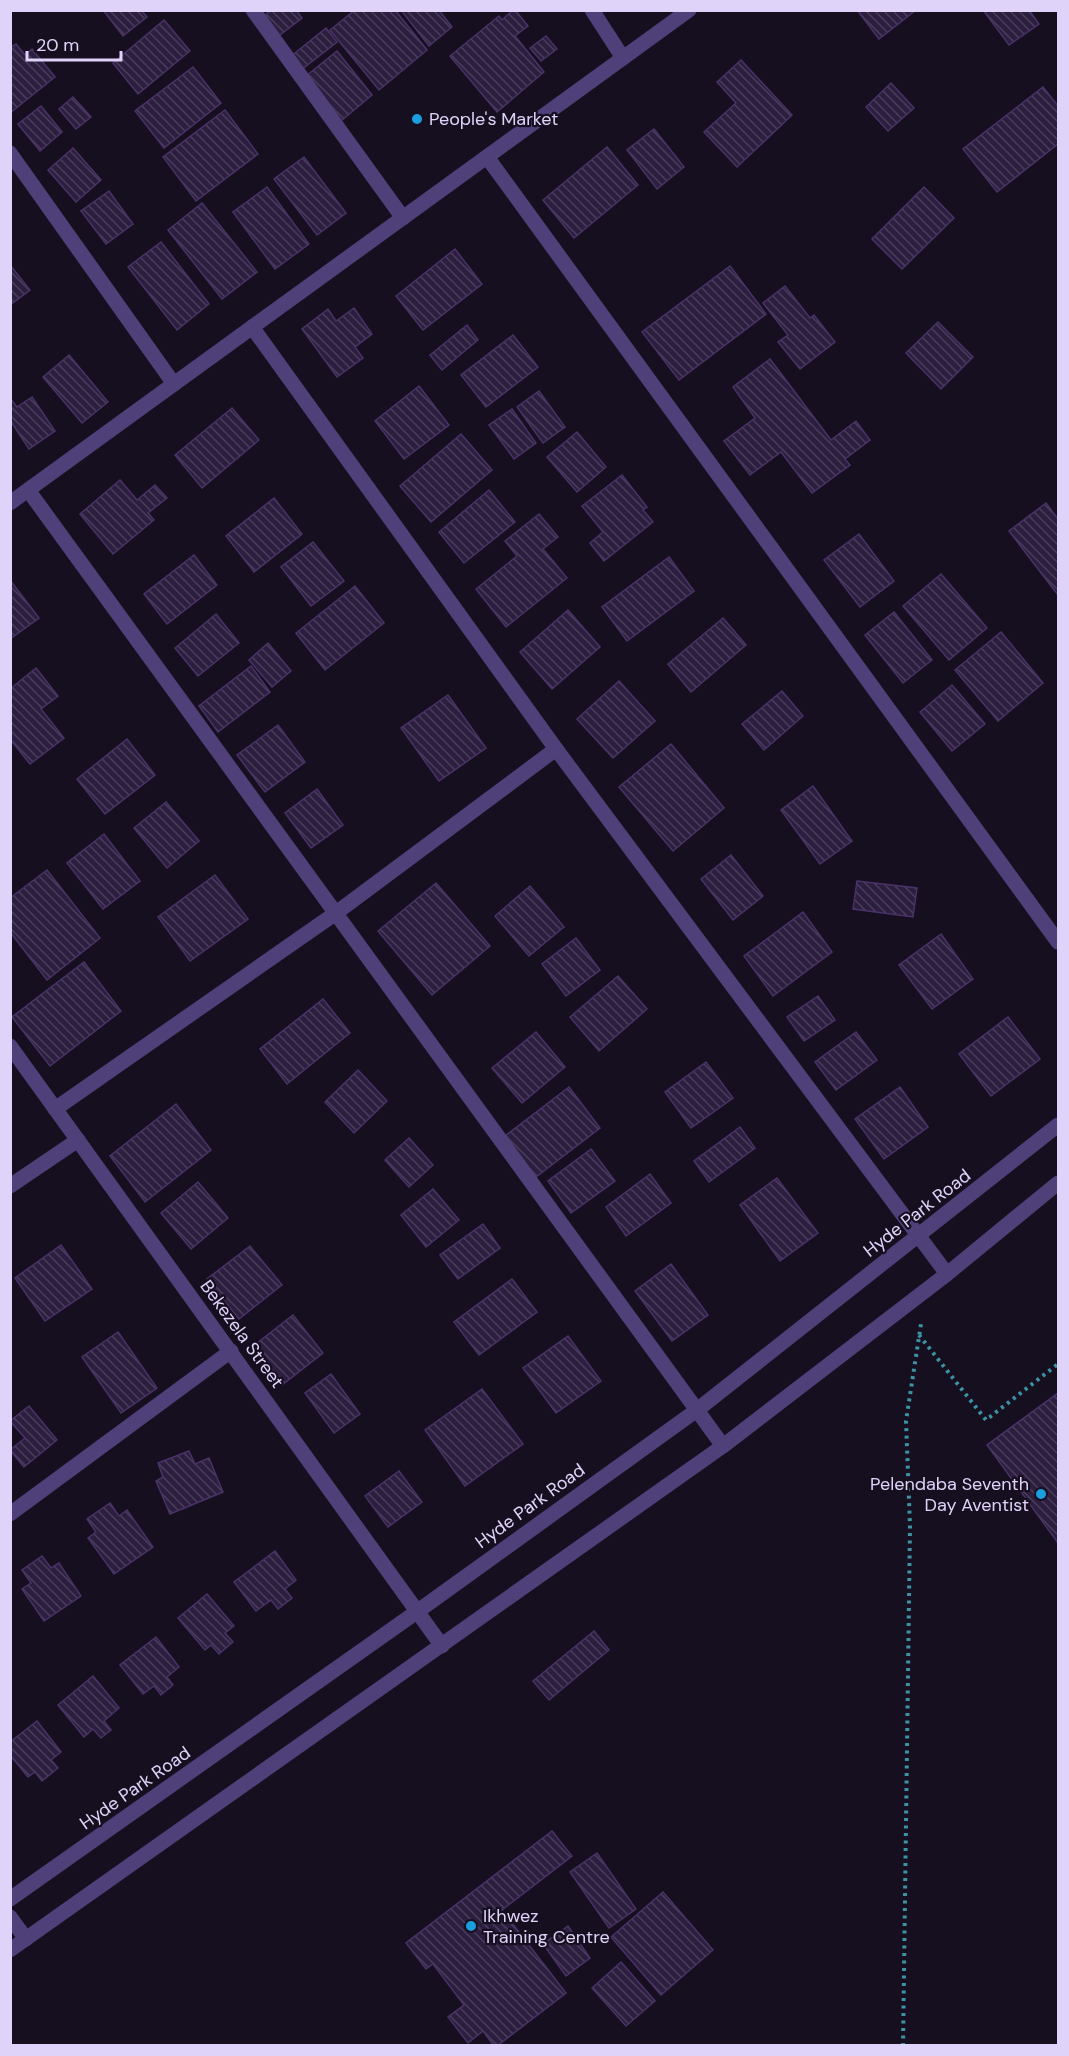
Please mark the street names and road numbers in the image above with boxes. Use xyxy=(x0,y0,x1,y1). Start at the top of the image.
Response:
street label: Hyde Park Road xyxy=(858,1164,976,1262)
street label: Bekezela Street xyxy=(195,1275,289,1393)
street label: Hyde Park Road xyxy=(470,1458,590,1554)
street label: Hyde Park Road xyxy=(75,1741,195,1835)

